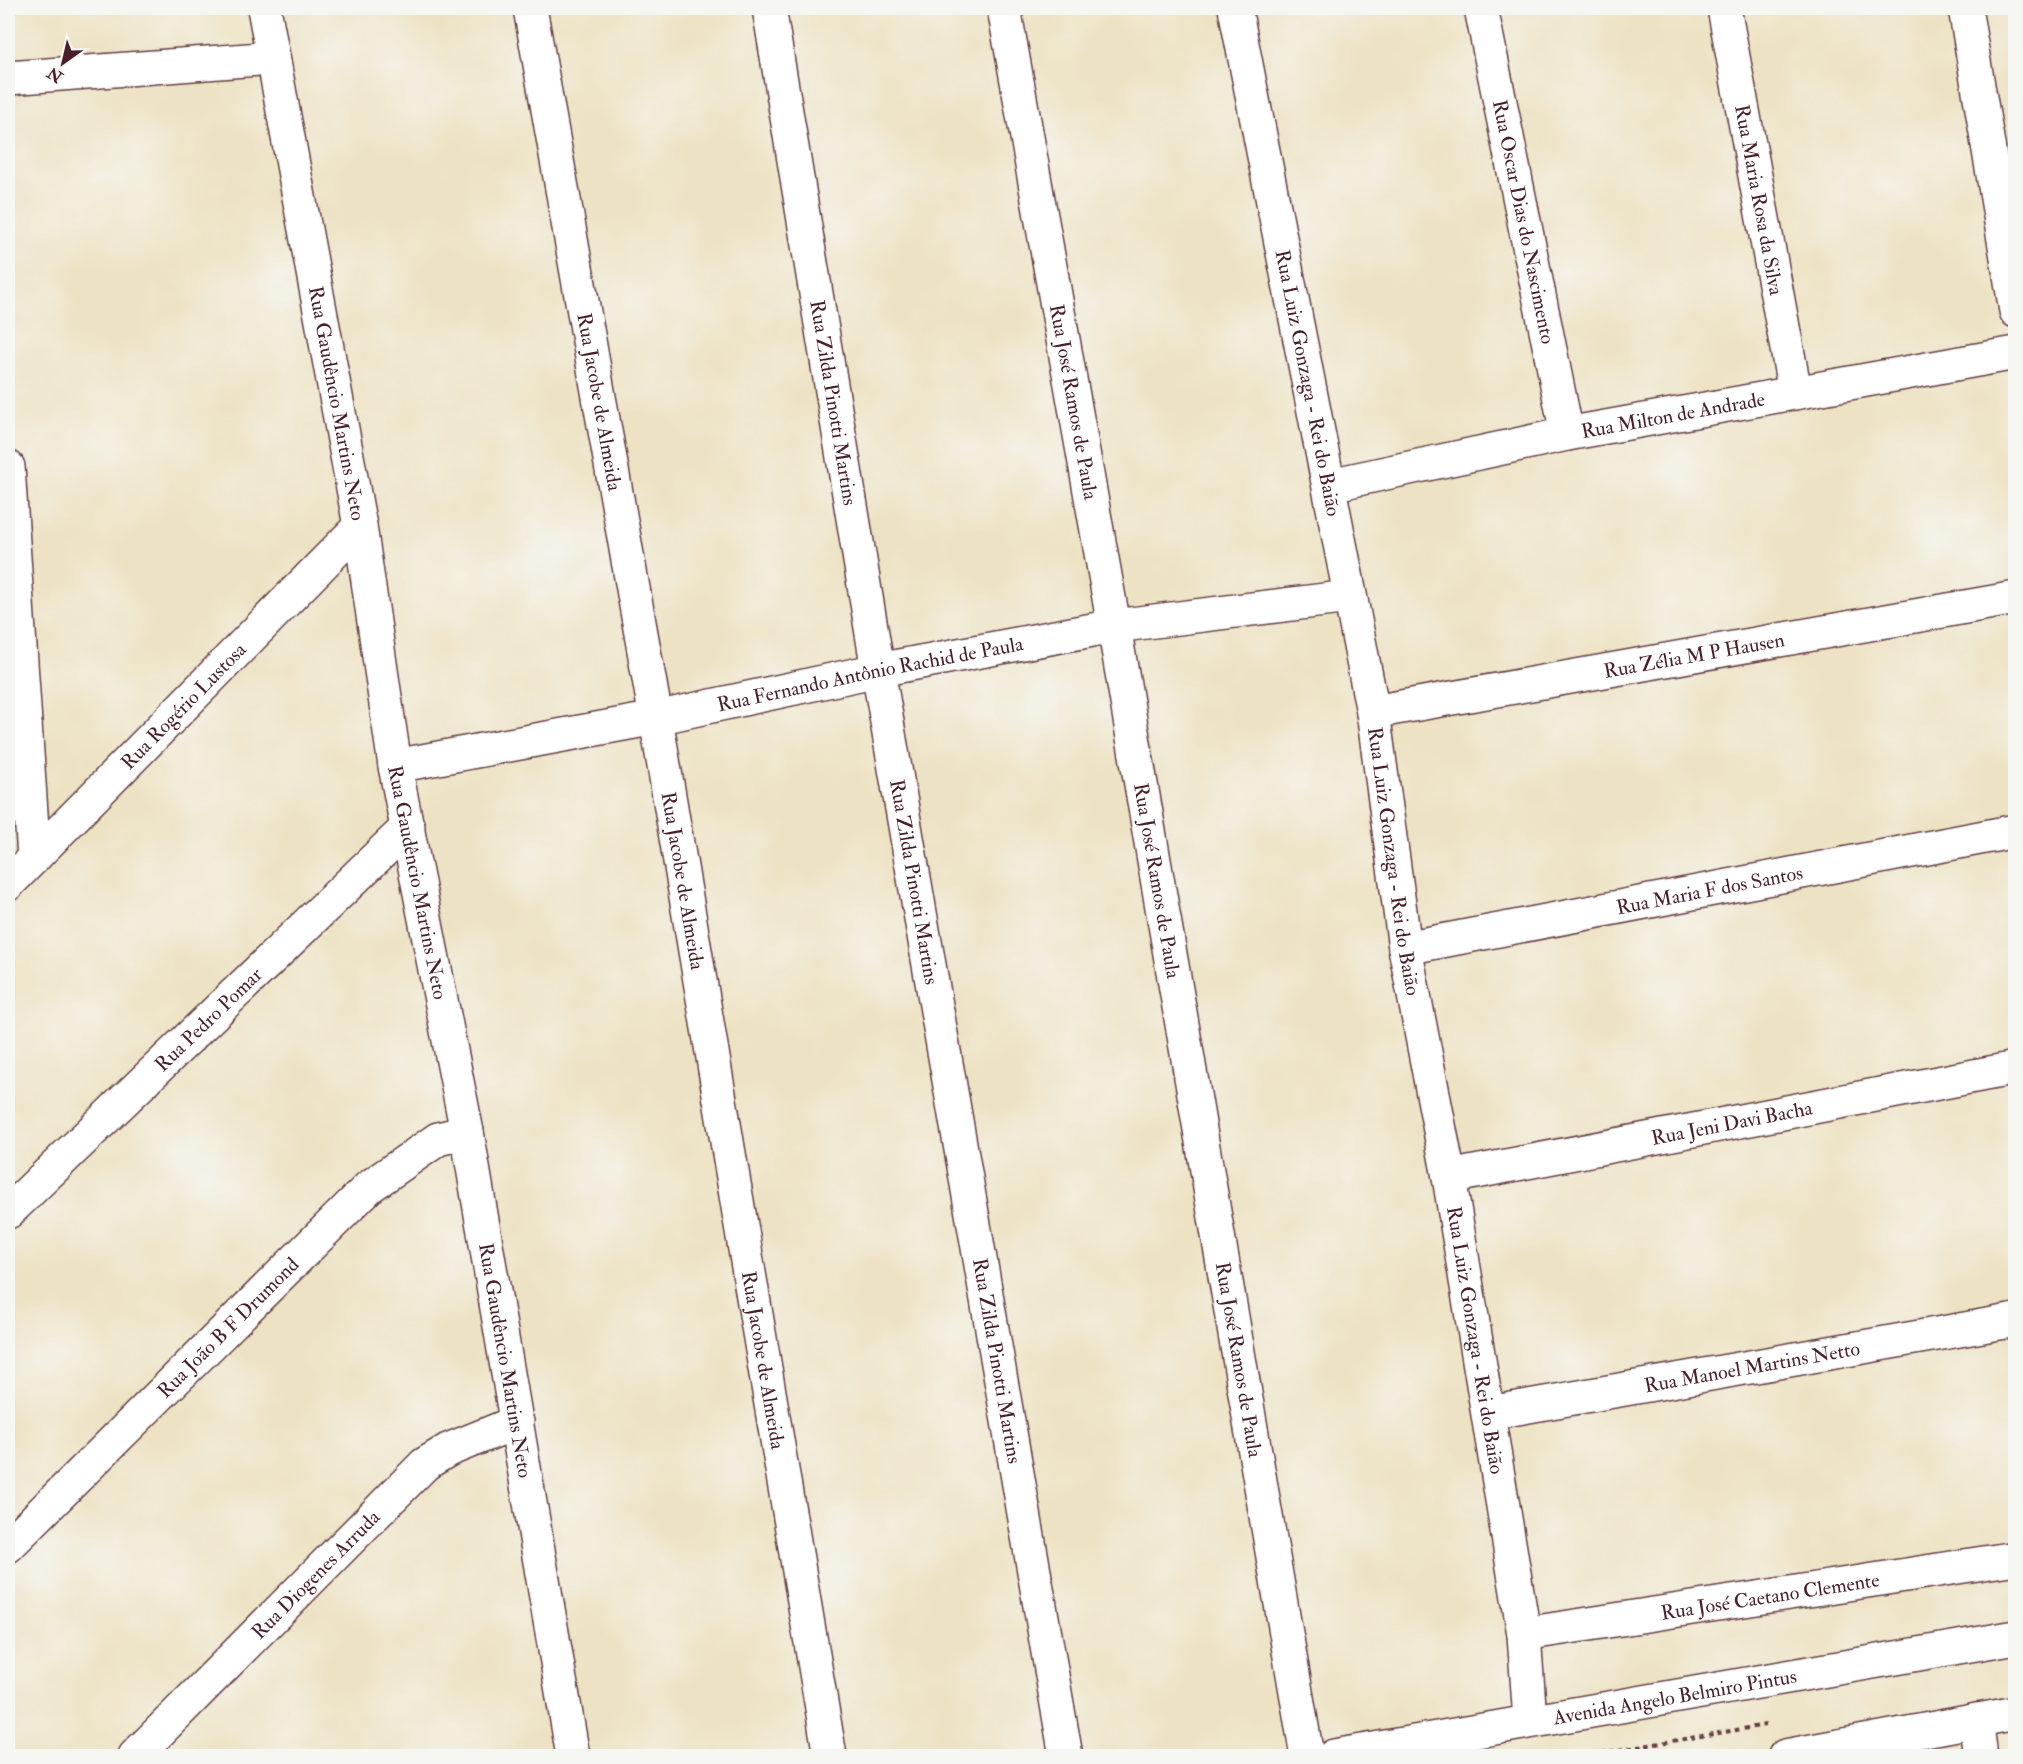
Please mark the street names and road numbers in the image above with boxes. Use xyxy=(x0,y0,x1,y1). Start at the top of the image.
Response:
street label: Rua Oscar Dias do Nascimento xyxy=(1487,97,1561,346)
street label: Rua Maria Rosa da Silva xyxy=(1730,102,1789,298)
street label: Rua Luiz Gonzaga - Rei do Baião xyxy=(1270,247,1347,518)
street label: Rua Gaudêncio Martins Neto xyxy=(303,284,371,523)
street label: Rua Zilda Pinotti Martins xyxy=(805,298,863,507)
street label: Rua José Ramos de Paula xyxy=(1044,302,1104,502)
street label: Rua Jacobe de Almeida xyxy=(572,311,628,494)
street label: Rua Milton de Andrade xyxy=(1579,386,1767,444)
street label: Rua Zélia M P Hausen xyxy=(1602,627,1786,683)
street label: Rua Fernando Antônio Rachid de Paula xyxy=(715,631,1026,717)
street label: Rua Rogério Lustosa xyxy=(115,636,252,774)
street label: Rua Luiz Gonzaga - Rei do Baião xyxy=(1363,725,1426,997)
street label: Rua Gaudêncio Martins Neto xyxy=(383,763,453,1002)
street label: Rua Zilda Pinotti Martins xyxy=(885,777,945,987)
street label: Rua José Ramos de Paula xyxy=(1128,781,1187,981)
street label: Rua Jacobe de Almeida xyxy=(656,790,711,972)
street label: Rua Maria F dos Santos xyxy=(1614,860,1805,920)
street label: Rua Pedro Pomar xyxy=(149,961,268,1077)
street label: Rua Jeni Davi Bacha xyxy=(1649,1095,1815,1150)
street label: Rua Luiz Gonzaga - Rei do Baião xyxy=(1441,1204,1510,1476)
street label: Rua Gaudêncio Martins Neto xyxy=(474,1241,538,1480)
street label: Rua João B F Drumond xyxy=(152,1252,304,1403)
street label: Rua Zilda Pinotti Martins xyxy=(968,1256,1028,1465)
street label: Rua José Ramos de Paula xyxy=(1210,1260,1268,1460)
street label: Rua Jacobe de Almeida xyxy=(736,1269,791,1452)
street label: Rua Manoel Martins Netto xyxy=(1642,1335,1862,1398)
street label: Rua Diogenes Arruda xyxy=(246,1504,385,1644)
street label: Rua José Caetano Clemente xyxy=(1659,1567,1881,1625)
street label: Avenida Angelo Belmiro Pintus xyxy=(1550,1663,1799,1730)

